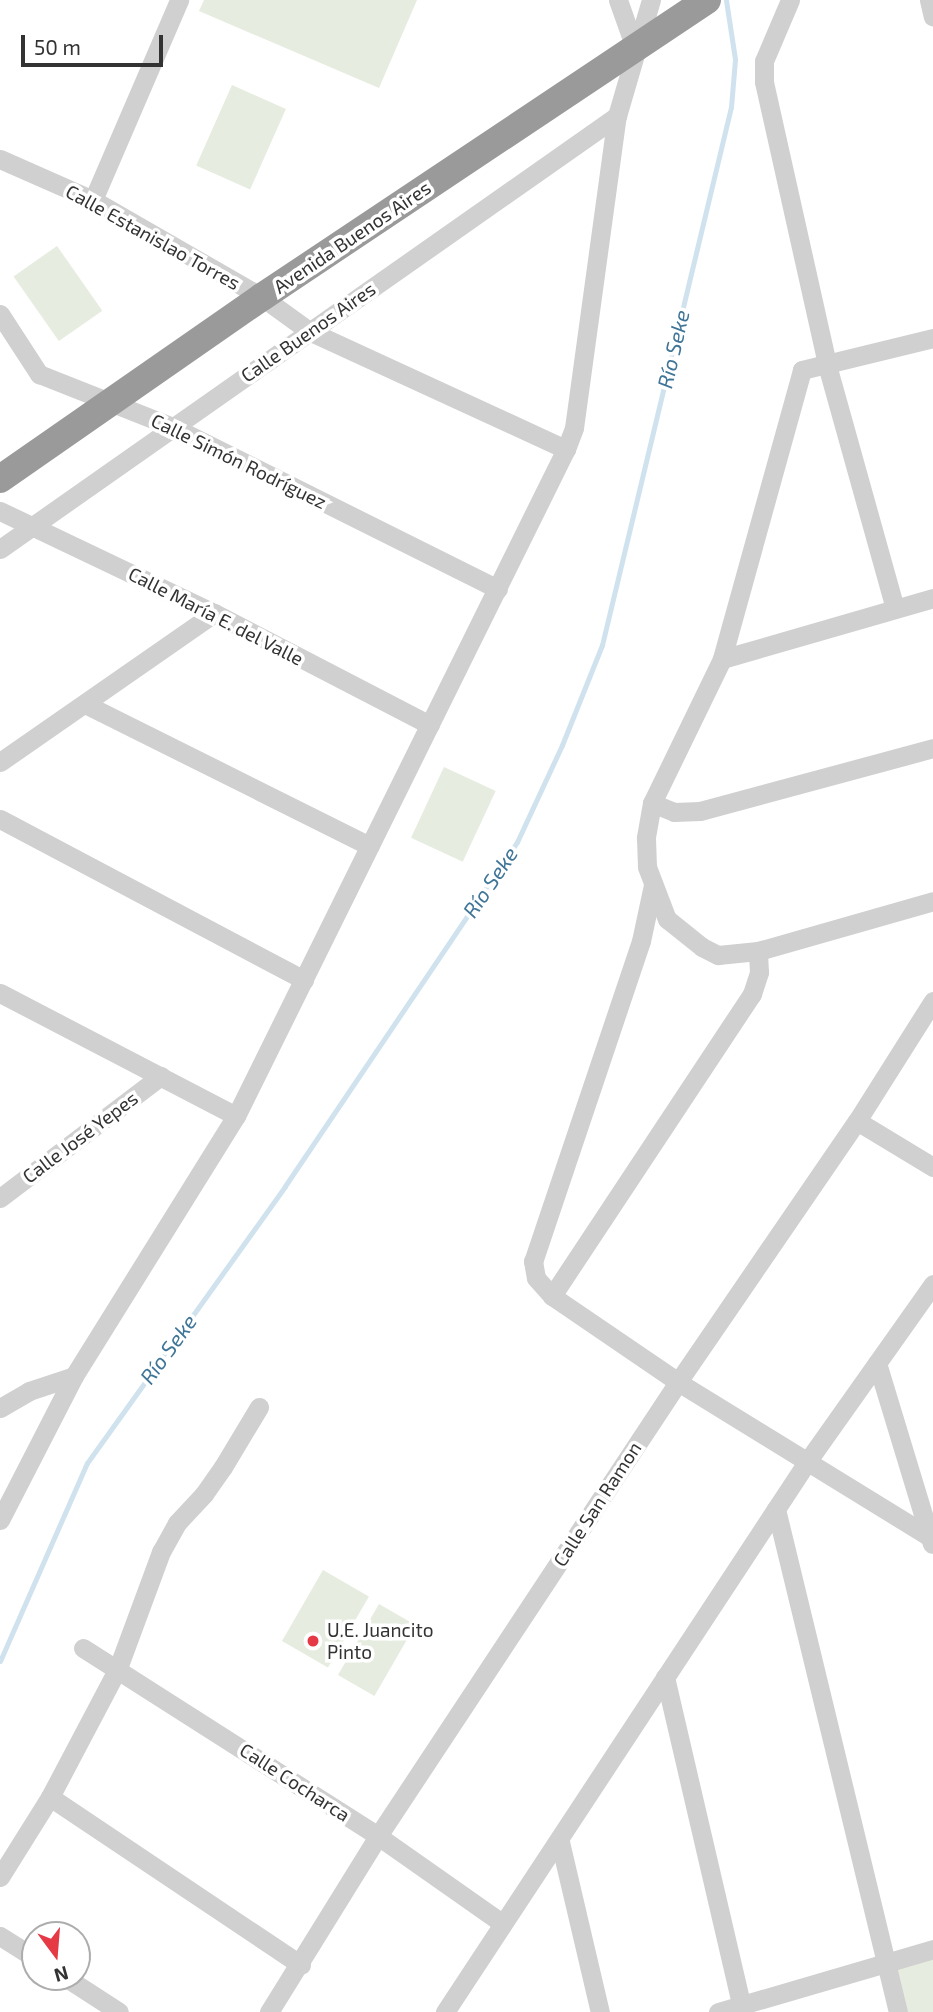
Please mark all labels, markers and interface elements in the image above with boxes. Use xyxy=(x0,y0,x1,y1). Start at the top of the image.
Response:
scale bar xyxy=(24,21,166,65)
text: 50 m xyxy=(34,34,81,59)
street label: Avenida Buenos Aires xyxy=(269,176,435,298)
street label: Calle Estanislao Torres xyxy=(62,180,244,294)
street label: Calle Buenos Aires xyxy=(236,277,380,387)
water label: Río Seke xyxy=(652,307,694,391)
street label: Calle Simón Rodríguez xyxy=(148,409,330,513)
street label: Calle María E. del Valle xyxy=(124,562,308,670)
water label: Río Seke xyxy=(457,842,523,922)
street label: Calle José Yepes xyxy=(18,1086,142,1188)
water label: Río Seke xyxy=(134,1309,202,1389)
street label: Calle San Ramon xyxy=(548,1437,646,1571)
place label: U.E. Juancito Pinto xyxy=(327,1619,434,1663)
marker: U.E. Juancito Pinto xyxy=(305,1633,321,1649)
street label: Calle Cocharca xyxy=(236,1738,354,1826)
north arrow xyxy=(21,1921,91,1991)
text: N xyxy=(52,1962,71,1988)

